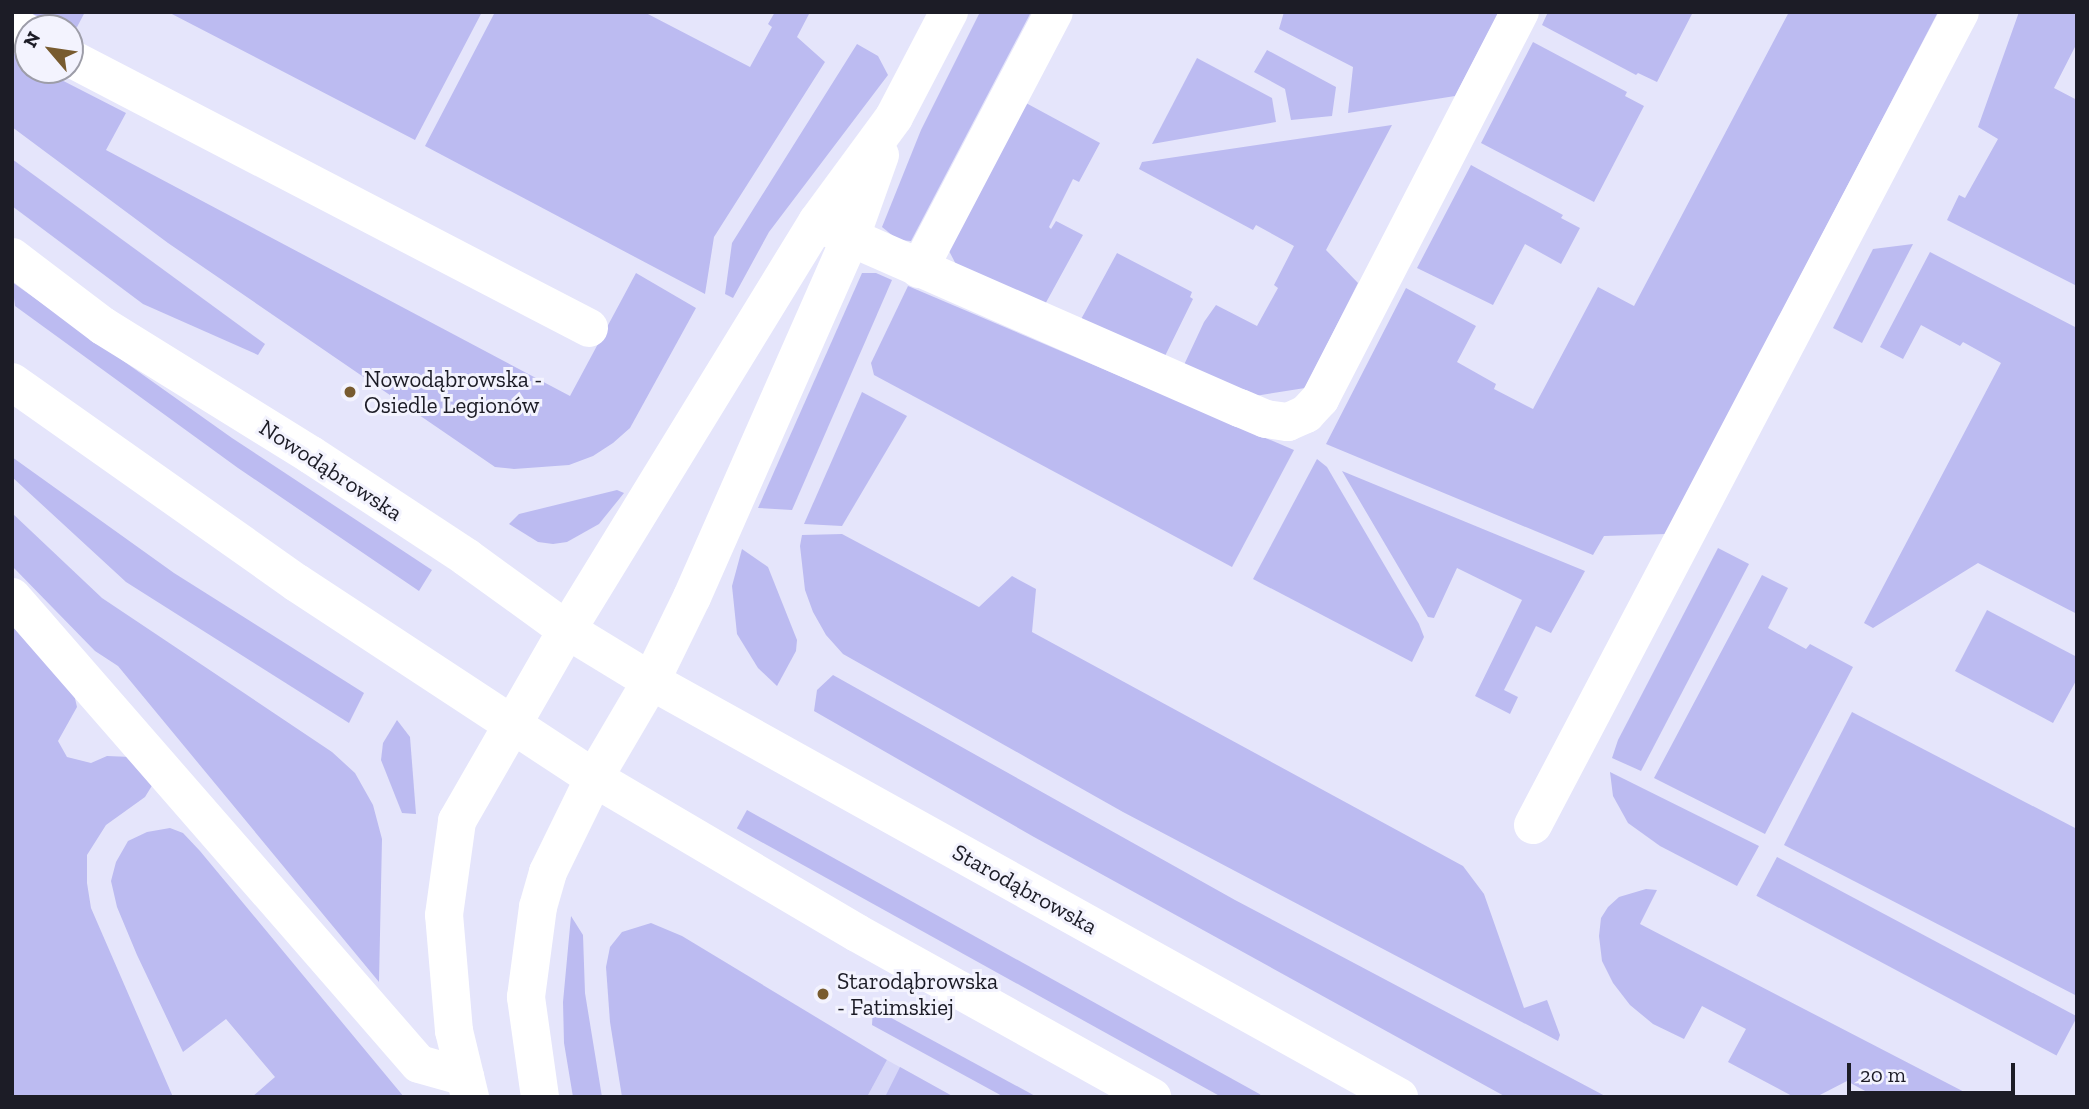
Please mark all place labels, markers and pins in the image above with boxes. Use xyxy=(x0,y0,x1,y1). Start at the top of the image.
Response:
place label: Nowodąbrowska - Osiedle Legionów xyxy=(364,365,542,419)
marker: Nowodąbrowska - Osiedle Legionów xyxy=(342,384,358,400)
place label: Starodąbrowska - Fatimskiej xyxy=(837,967,998,1021)
marker: Starodąbrowska - Fatimskiej xyxy=(815,986,831,1002)

